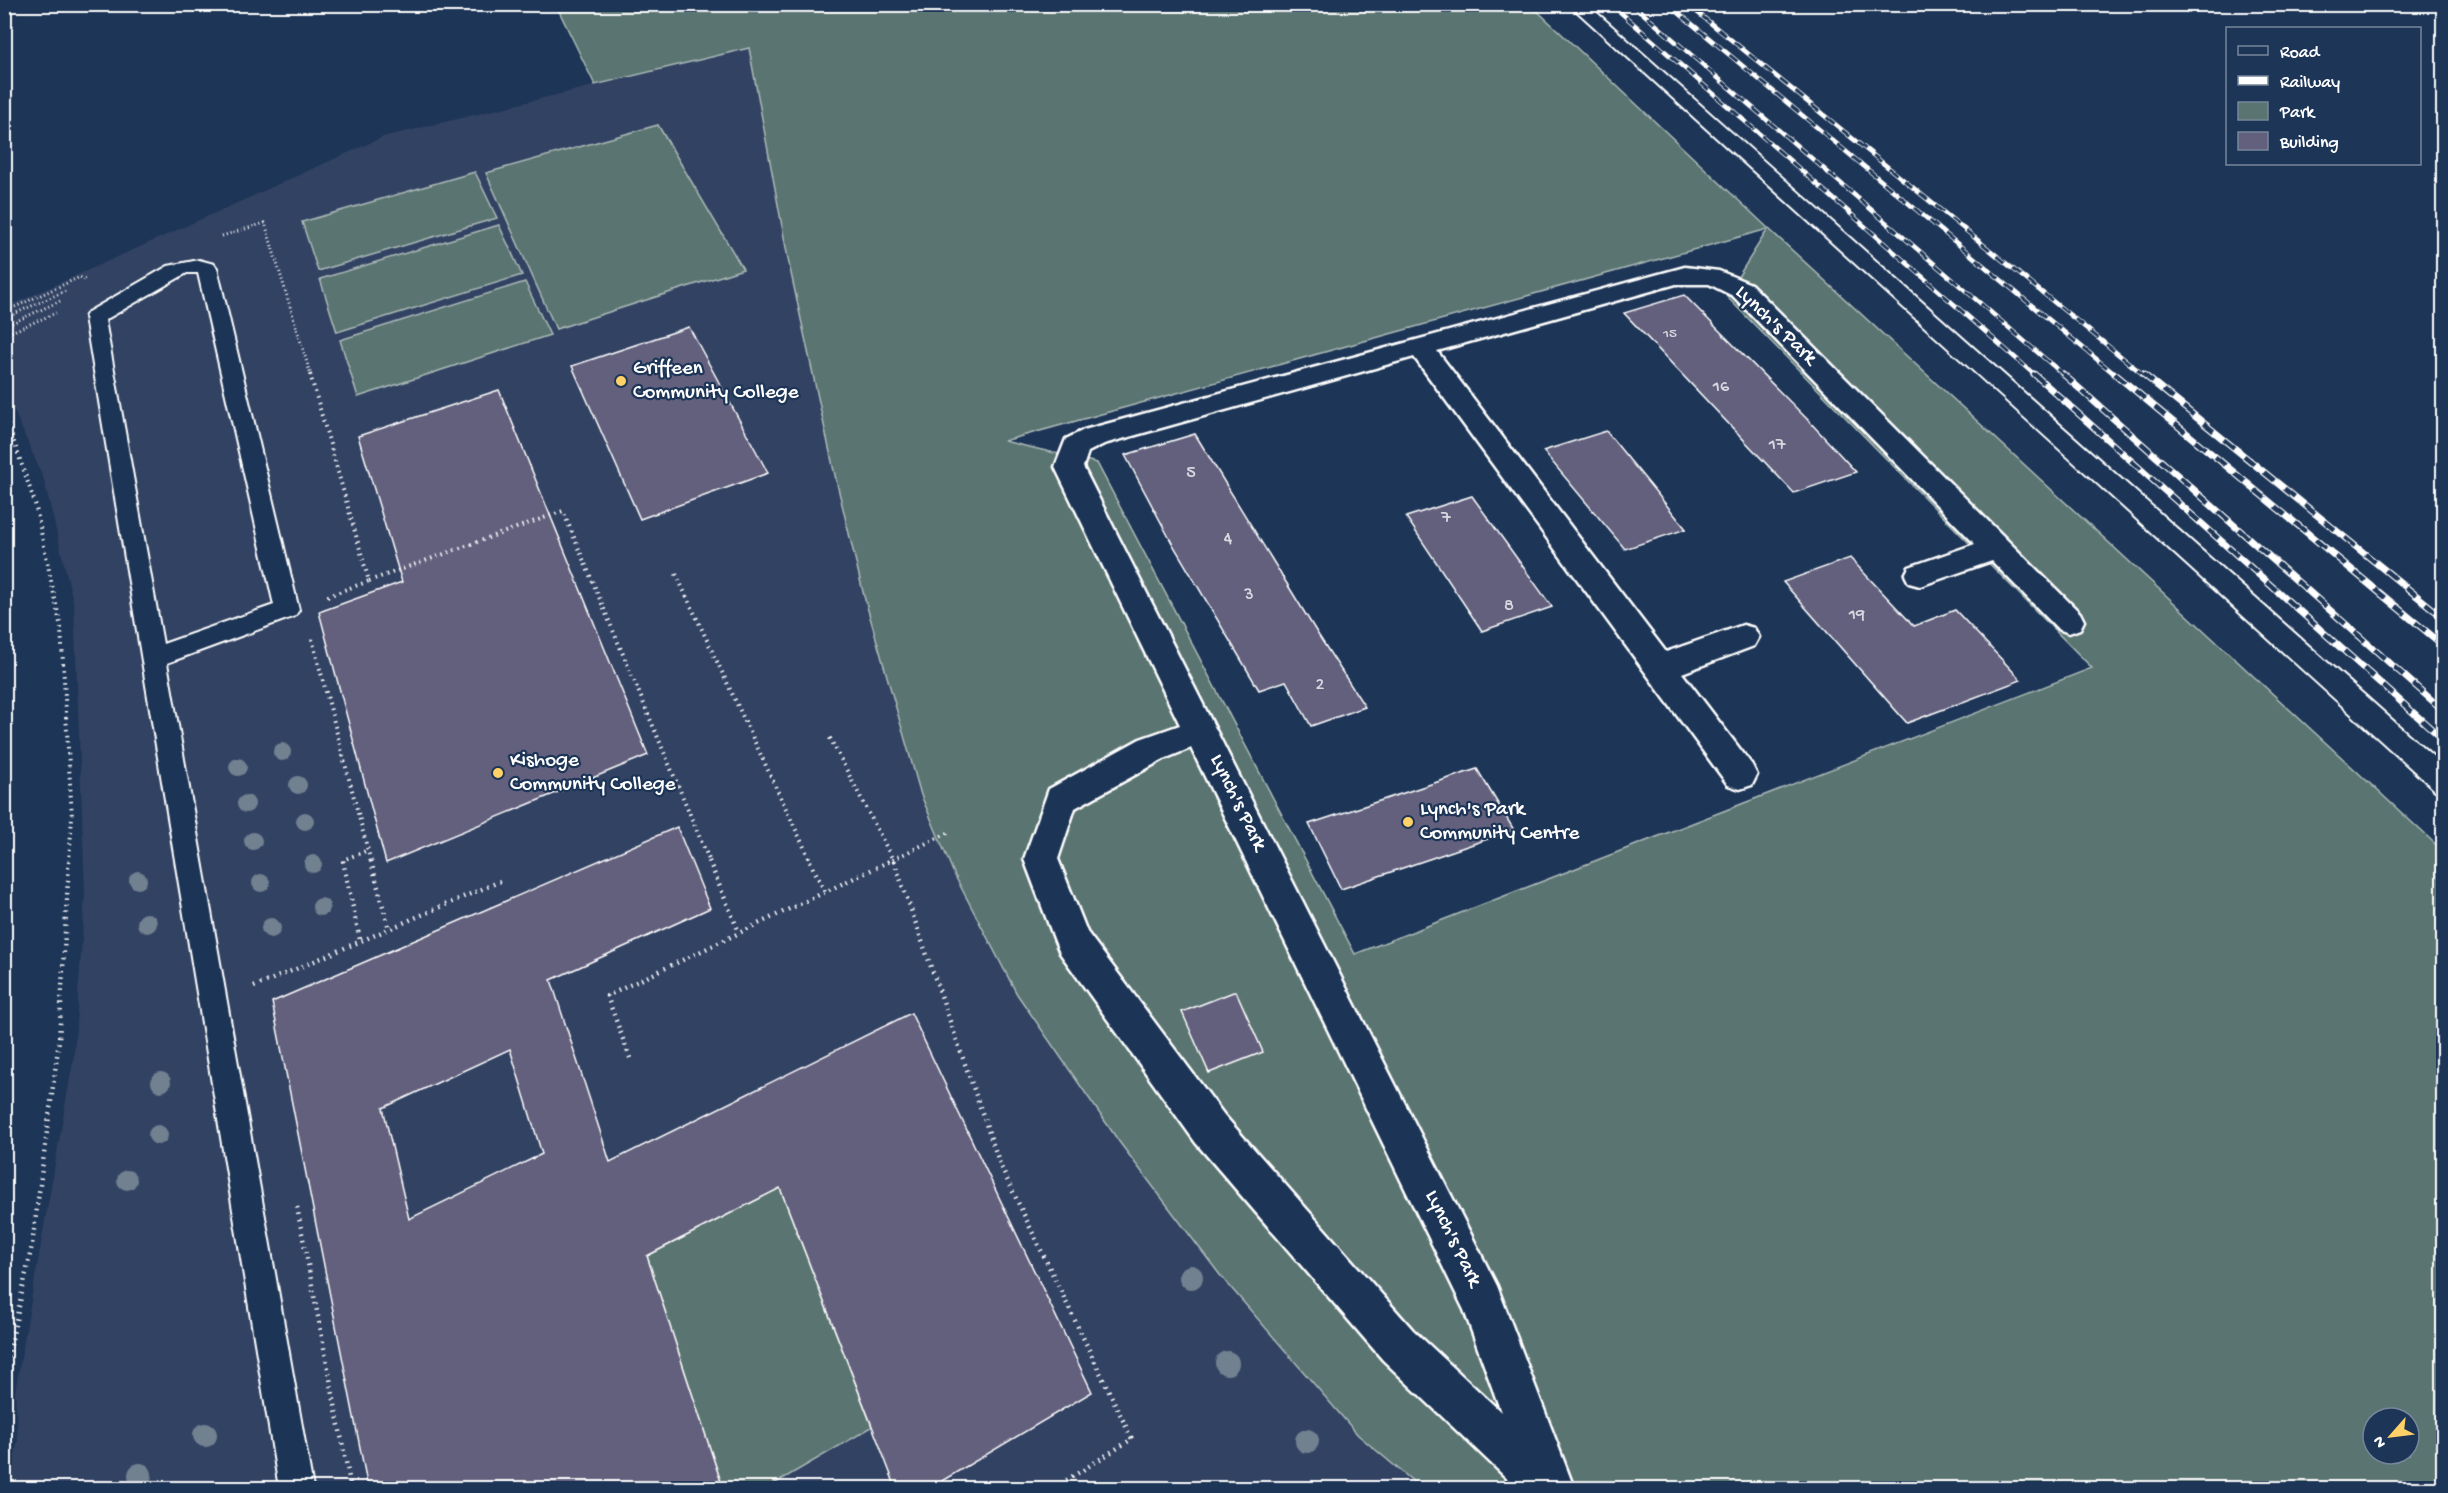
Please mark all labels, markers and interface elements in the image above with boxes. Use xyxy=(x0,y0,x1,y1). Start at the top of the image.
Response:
legend xyxy=(2226,27,2421,165)
text: Road xyxy=(2280,43,2321,64)
text: Railway xyxy=(2280,73,2340,94)
text: Park xyxy=(2279,103,2316,124)
text: Building xyxy=(2279,133,2339,154)
street label: Lynch's Park xyxy=(1729,281,1823,373)
house number: 15 xyxy=(1662,325,1677,343)
place label: Griffeen Community College xyxy=(633,357,800,406)
marker: Griffeen Community College xyxy=(614,374,628,388)
house number: 16 xyxy=(1712,377,1730,398)
house number: 17 xyxy=(1768,435,1786,456)
house number: 5 xyxy=(1186,463,1196,484)
house number: 7 xyxy=(1440,508,1451,529)
house number: 4 xyxy=(1224,529,1233,550)
house number: 3 xyxy=(1243,585,1254,606)
house number: 8 xyxy=(1504,596,1514,617)
house number: 19 xyxy=(1848,605,1865,626)
house number: 2 xyxy=(1316,675,1325,696)
place label: Kishoge Community College xyxy=(510,749,677,798)
street label: Lynch's Park xyxy=(1203,751,1272,858)
marker: Kishoge Community College xyxy=(491,766,505,780)
place label: Lynch's Park Community Centre xyxy=(1420,798,1581,847)
marker: Lynch's Park Community Centre xyxy=(1401,815,1415,829)
street label: Lynch's Park xyxy=(1418,1187,1487,1294)
north arrow xyxy=(2361,1406,2421,1466)
text: N xyxy=(2370,1432,2392,1450)

